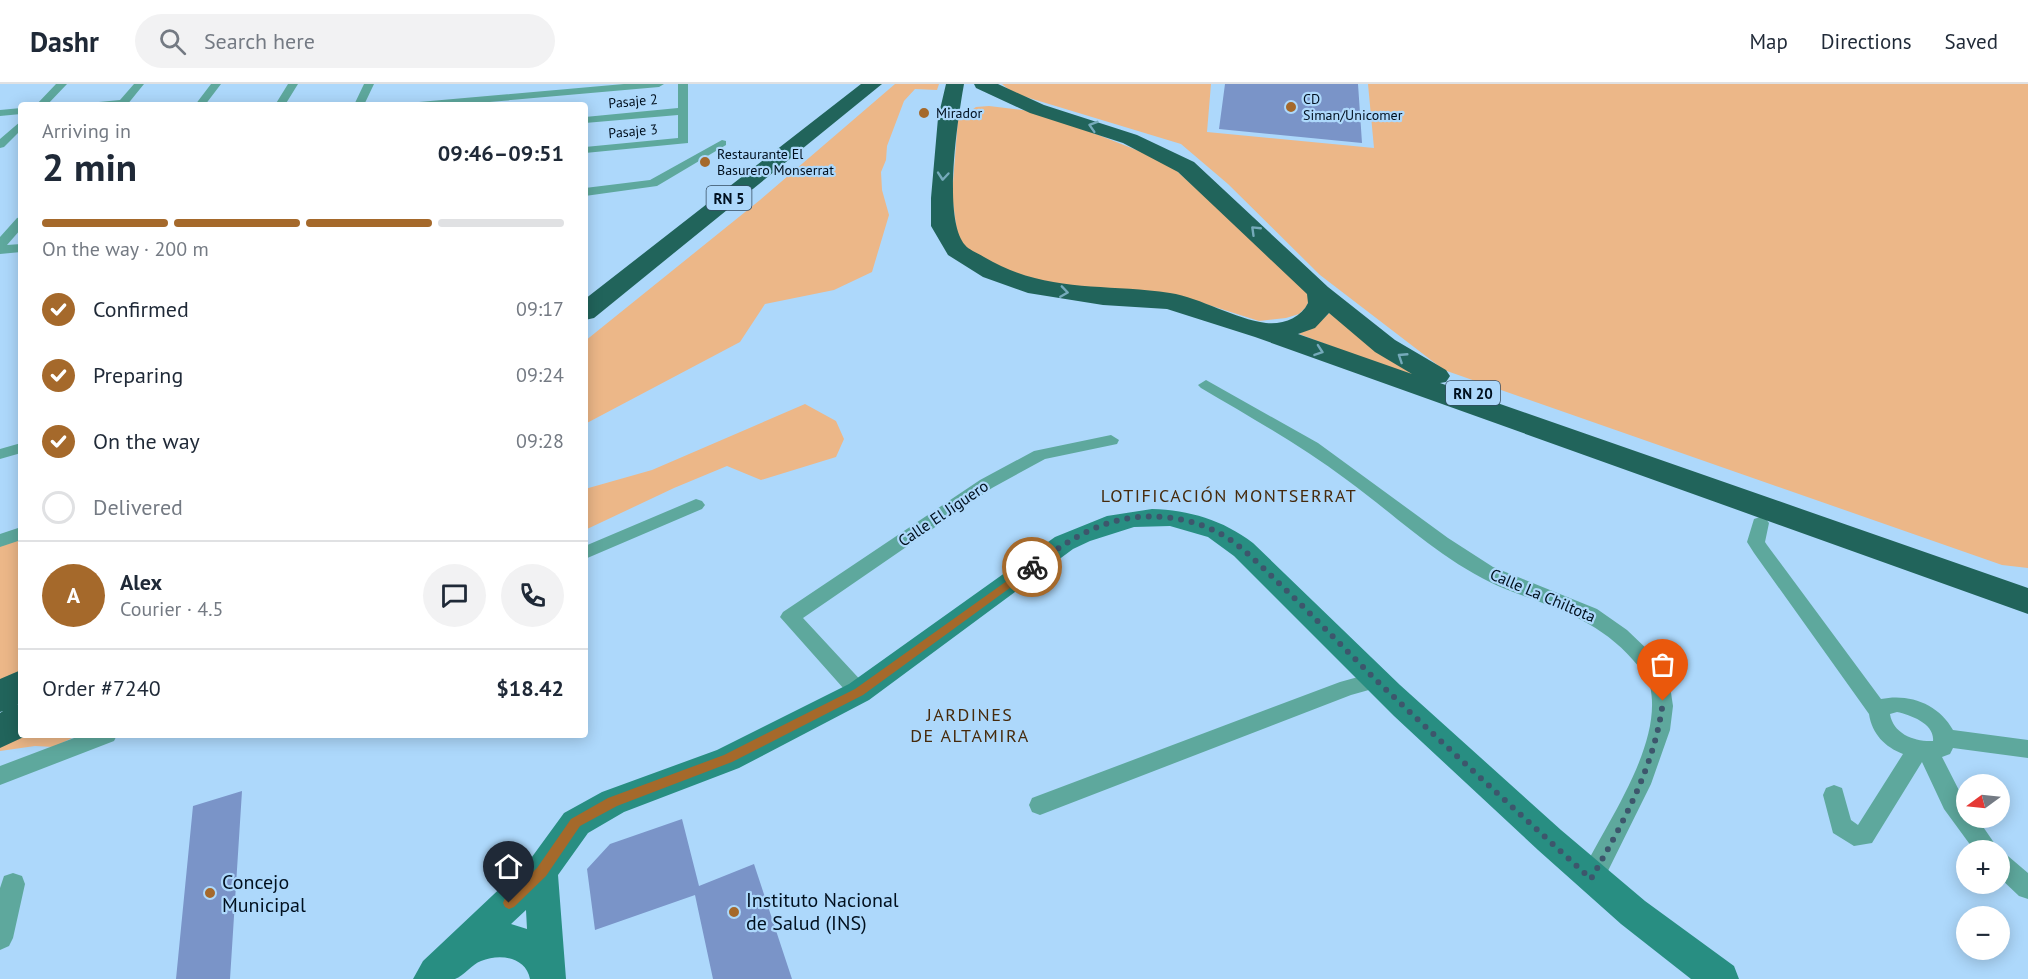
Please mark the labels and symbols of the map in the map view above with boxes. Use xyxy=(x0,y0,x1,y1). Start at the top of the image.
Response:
street label: Pasaje 2 xyxy=(608,90,658,112)
place label: CD Siman/Unicomer xyxy=(1303,90,1403,124)
marker: CD Siman/Unicomer xyxy=(1284,100,1298,114)
place label: Mirador xyxy=(936,104,983,122)
marker: Mirador xyxy=(917,106,931,120)
street label: Pasaje 3 xyxy=(608,120,658,142)
one-way arrow xyxy=(1088,121,1099,134)
place label: Restaurante El Basurero Monserrat xyxy=(717,145,834,179)
marker: Restaurante El Basurero Monserrat xyxy=(698,155,712,169)
one-way arrow xyxy=(937,172,950,181)
road number: RN 5 xyxy=(706,186,752,210)
one-way arrow xyxy=(1251,227,1262,238)
one-way arrow xyxy=(1059,286,1068,298)
one-way arrow xyxy=(1313,343,1324,356)
one-way arrow xyxy=(1398,354,1409,365)
road number: RN 20 xyxy=(1446,381,1500,405)
street label: Calle El Jiguero xyxy=(894,476,992,550)
district label: LOTIFICACIÓN MONTSERRAT xyxy=(1101,484,1357,507)
courier xyxy=(1002,537,1062,597)
street label: Calle La Chiltota xyxy=(1487,564,1599,626)
pin xyxy=(1637,639,1688,701)
district label: JARDINES DE ALTAMIRA xyxy=(910,703,1030,747)
north arrow xyxy=(1956,774,2010,828)
pin xyxy=(483,841,534,903)
place label: Concejo Municipal xyxy=(222,869,306,918)
marker: Concejo Municipal xyxy=(203,886,217,900)
place label: Instituto Nacional de Salud (INS) xyxy=(746,887,899,936)
marker: Instituto Nacional de Salud (INS) xyxy=(727,905,741,919)

